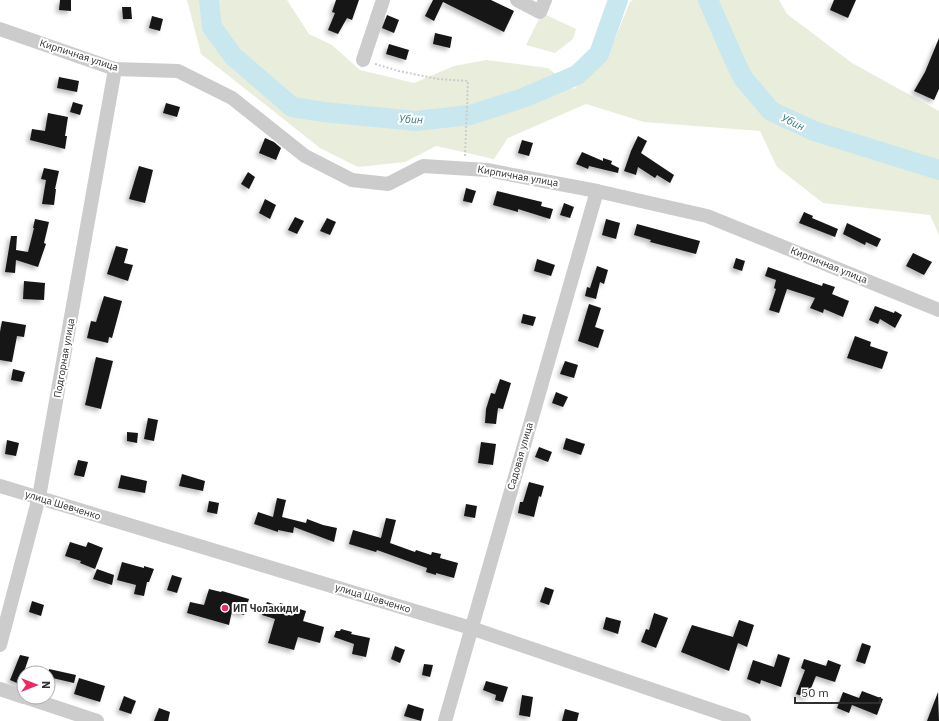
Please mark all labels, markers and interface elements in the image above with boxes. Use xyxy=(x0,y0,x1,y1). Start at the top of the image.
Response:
street label: Кирпичная улица xyxy=(38,36,121,74)
water label: Убин xyxy=(779,111,807,133)
water label: Убин xyxy=(399,112,423,126)
street label: Кирпичная улица xyxy=(477,162,560,190)
street label: Кирпичная улица xyxy=(789,244,870,287)
street label: Подгорная улица xyxy=(51,317,78,399)
street label: Садовая улица xyxy=(504,420,536,491)
street label: улица Шевченко xyxy=(24,487,103,523)
street label: улица Шевченко xyxy=(334,580,413,616)
place label: ИП Чолакиди xyxy=(233,602,299,615)
marker: ИП Чолакиди xyxy=(220,603,230,613)
north arrow xyxy=(16,665,56,705)
scale bar xyxy=(795,679,880,705)
text: N xyxy=(39,681,53,689)
text: 50 m xyxy=(801,685,829,700)

